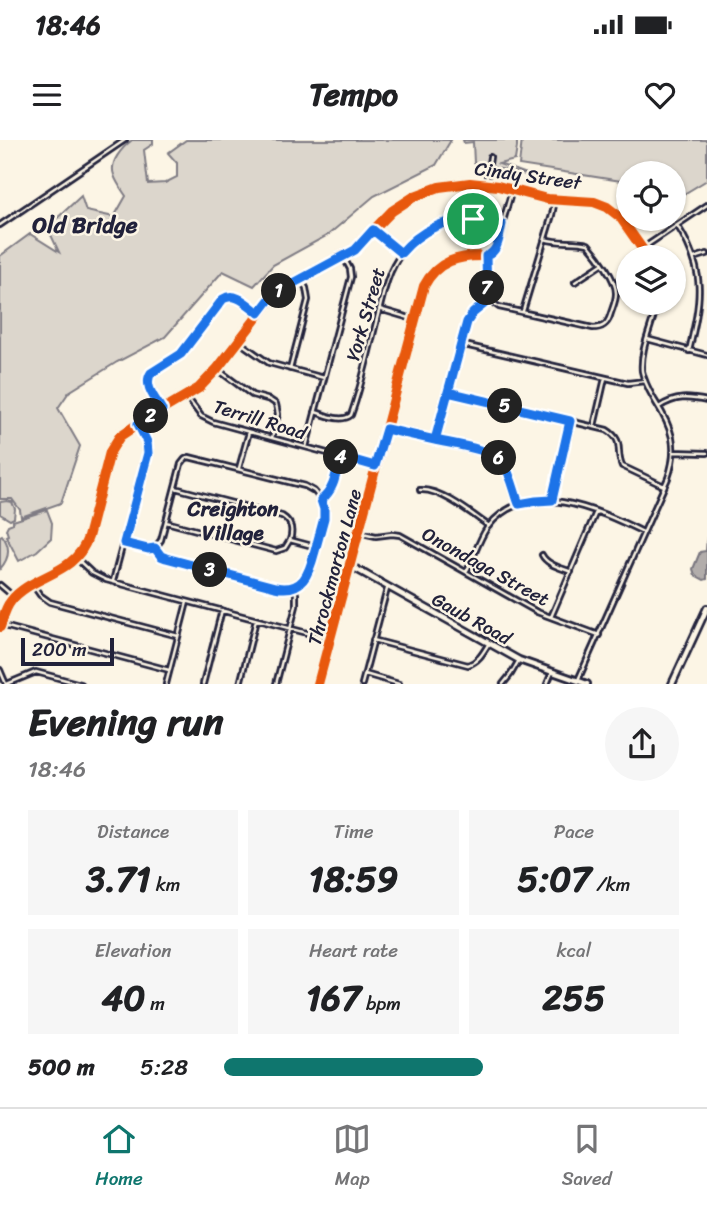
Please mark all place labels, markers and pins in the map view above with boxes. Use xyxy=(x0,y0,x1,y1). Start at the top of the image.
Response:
pin xyxy=(443,189,503,249)
pin: 7 xyxy=(470,270,504,306)
pin: 1 xyxy=(262,274,296,308)
pin: 5 xyxy=(488,388,522,424)
pin: 2 xyxy=(134,398,168,434)
pin: 4 xyxy=(324,440,358,474)
pin: 6 xyxy=(482,440,516,476)
pin: 3 xyxy=(192,552,228,588)

